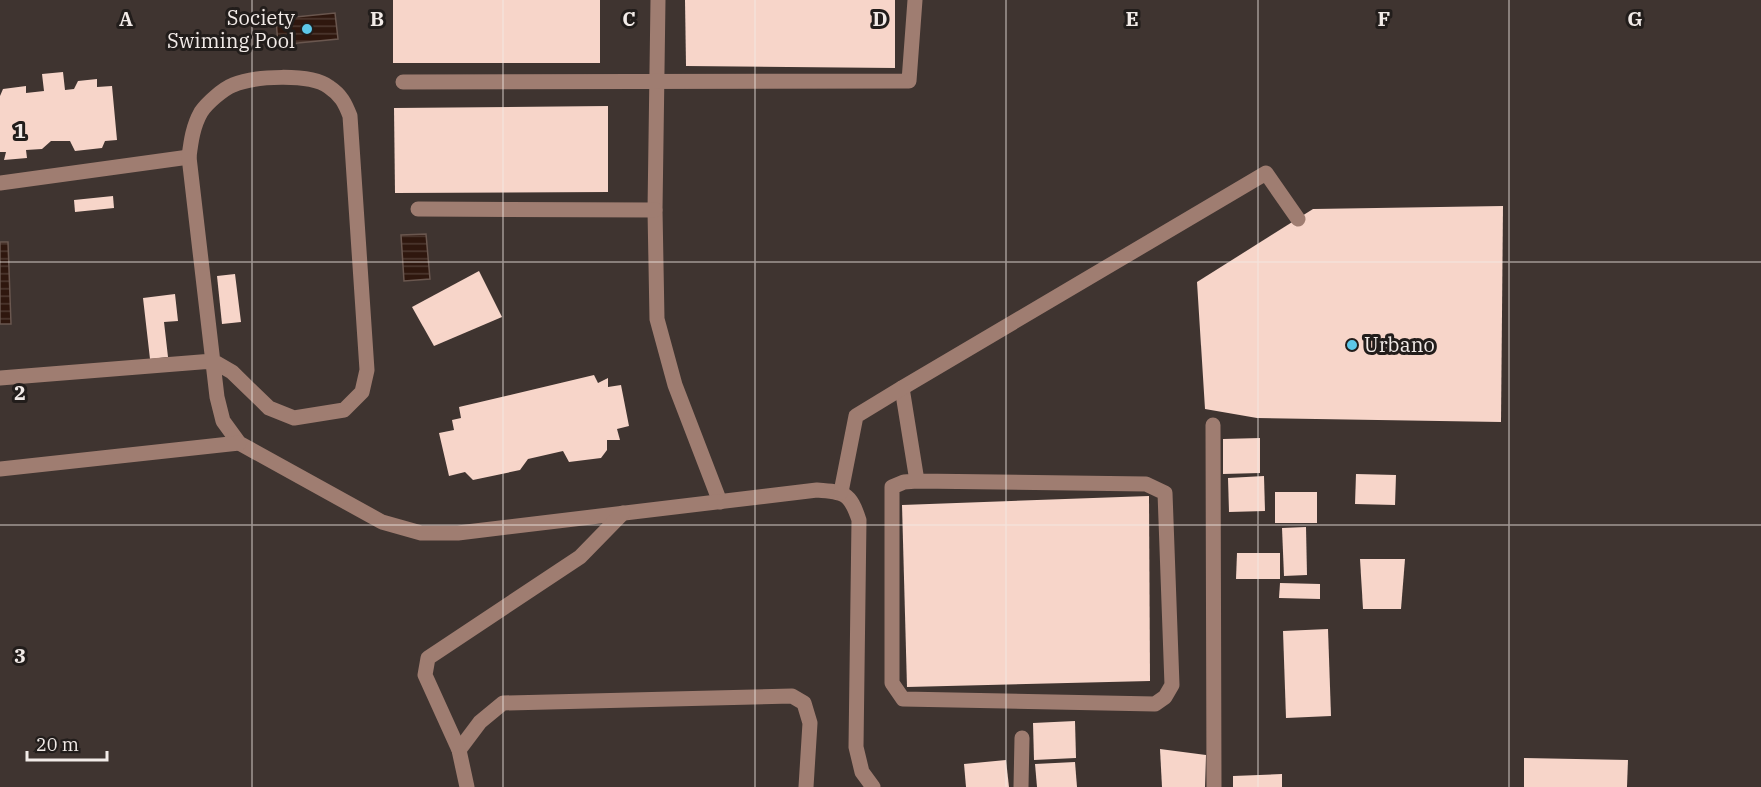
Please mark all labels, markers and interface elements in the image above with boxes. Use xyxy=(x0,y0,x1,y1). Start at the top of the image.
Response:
place label: Society Swiming Pool xyxy=(167,4,295,54)
text: A xyxy=(119,5,133,32)
text: B xyxy=(370,5,384,32)
text: C xyxy=(622,5,636,32)
text: D xyxy=(872,5,888,32)
text: E xyxy=(1125,5,1139,32)
text: F xyxy=(1378,5,1390,32)
text: G xyxy=(1627,5,1643,32)
marker: Society Swiming Pool xyxy=(300,22,314,36)
text: 1 xyxy=(14,117,26,144)
place label: Urbano xyxy=(1364,331,1435,358)
marker: Urbano xyxy=(1345,338,1359,352)
text: 2 xyxy=(14,379,26,406)
text: 3 xyxy=(14,642,26,669)
scale bar xyxy=(27,724,106,762)
text: 20 m xyxy=(36,733,79,756)

